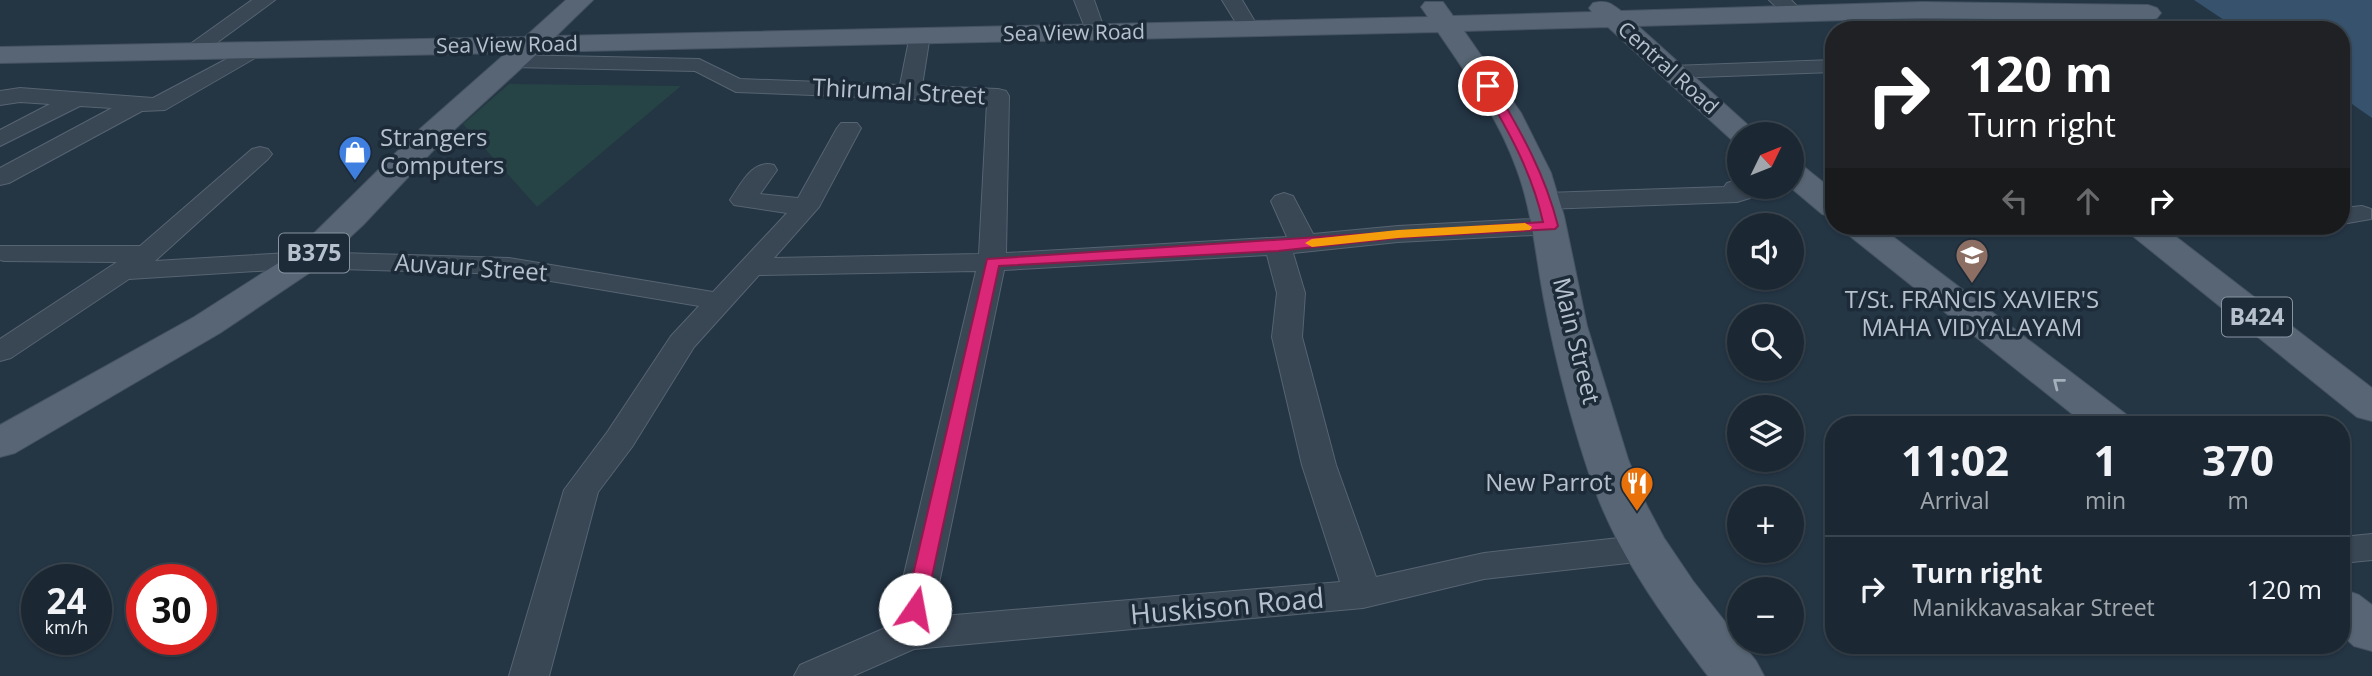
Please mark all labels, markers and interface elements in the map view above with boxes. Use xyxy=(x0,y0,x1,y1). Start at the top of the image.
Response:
street label: Central Road xyxy=(1612,15,1725,120)
street label: Sea View Road xyxy=(1003,17,1145,47)
street label: Sea View Road xyxy=(436,29,578,59)
text: 120 m xyxy=(1968,40,2113,106)
icon: right xyxy=(1853,49,1944,140)
pin xyxy=(1458,56,1518,116)
icon: arrive xyxy=(1469,67,1507,105)
street label: Thirumal Street xyxy=(812,69,987,112)
text: Turn right xyxy=(1968,103,2116,146)
place label: Strangers Computers xyxy=(380,120,504,181)
north arrow xyxy=(1727,122,1804,200)
map controls xyxy=(1727,122,1804,654)
shop icon: Strangers Computers xyxy=(336,133,374,182)
icon: left xyxy=(1996,182,2034,220)
icon: ahead xyxy=(2069,182,2107,220)
icon: right xyxy=(2142,182,2180,220)
button: sound xyxy=(1727,213,1804,290)
road number: B375 xyxy=(279,234,349,272)
school or university icon: T/St. FRANCIS XAVIER'S MAHA VIDYALAYAM xyxy=(1953,236,1991,285)
street label: Auvaur Street xyxy=(394,245,549,288)
street label: Main Street xyxy=(1546,274,1609,407)
place label: T/St. FRANCIS XAVIER'S MAHA VIDYALAYAM xyxy=(1845,282,2099,343)
road number: B424 xyxy=(2222,298,2292,336)
button: search xyxy=(1727,304,1804,381)
one-way arrow xyxy=(2053,379,2066,392)
button: layers xyxy=(1727,395,1804,472)
text: 11:02 xyxy=(1901,431,2009,488)
text: 1 xyxy=(2093,431,2118,488)
text: 370 xyxy=(2202,431,2274,488)
restaurant icon: New Parrot xyxy=(1618,464,1656,513)
place label: New Parrot xyxy=(1485,465,1612,498)
text: Arrival xyxy=(1920,484,1990,516)
text: min xyxy=(2085,484,2126,516)
text: m xyxy=(2227,484,2249,516)
button: + xyxy=(1727,486,1804,563)
text: Turn right xyxy=(1912,555,2043,591)
speed limit sign: 30 xyxy=(126,564,217,655)
icon: right xyxy=(1853,570,1891,608)
text: 120 m xyxy=(2247,571,2322,607)
position arrow xyxy=(878,572,952,646)
text: 24 xyxy=(46,577,87,624)
button: − xyxy=(1727,577,1804,654)
street label: Huskison Road xyxy=(1128,578,1325,632)
text: Manikkavasakar Street xyxy=(1912,591,2155,623)
text: km/h xyxy=(45,615,88,639)

